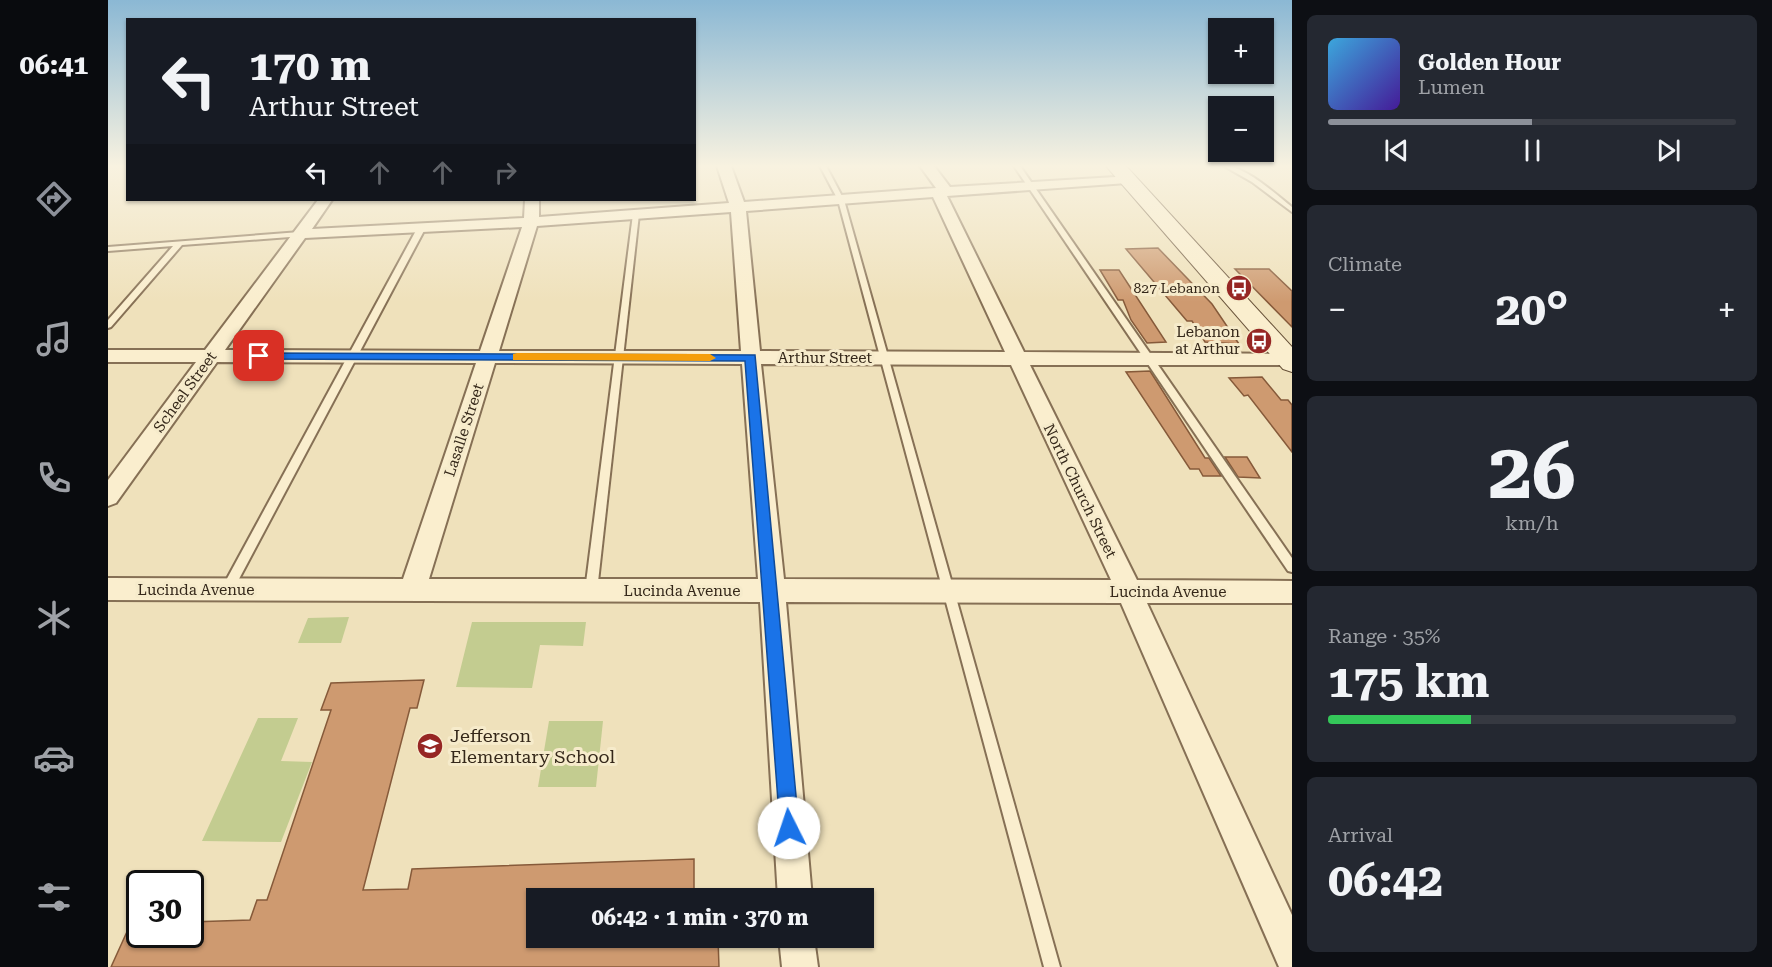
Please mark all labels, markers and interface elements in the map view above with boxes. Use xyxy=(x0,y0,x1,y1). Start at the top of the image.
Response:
map controls xyxy=(1208,18,1274,162)
button: + xyxy=(1208,18,1274,84)
text: 170 m xyxy=(249,41,371,90)
icon: left xyxy=(150,42,228,120)
text: 06:41 xyxy=(20,49,88,81)
text: Golden Hour xyxy=(1418,50,1561,75)
text: Lumen xyxy=(1418,75,1485,99)
text: Arthur Street xyxy=(249,91,419,123)
button: − xyxy=(1208,96,1274,162)
icon: previous xyxy=(1380,134,1413,167)
icon: pause xyxy=(1516,134,1549,167)
icon: next xyxy=(1652,134,1685,167)
icon: left xyxy=(300,156,333,189)
icon: ahead xyxy=(363,156,396,189)
icon: ahead xyxy=(426,156,459,189)
icon: right xyxy=(489,156,522,189)
icon: directions xyxy=(33,178,75,220)
text: Climate xyxy=(1328,252,1402,276)
bus stop icon: 827 Lebanon xyxy=(1224,273,1254,303)
place label: 827 Lebanon xyxy=(1134,280,1220,296)
text: 20° xyxy=(1496,283,1568,336)
text: − xyxy=(1328,290,1346,329)
text: + xyxy=(1718,290,1736,329)
icon: music xyxy=(33,318,75,360)
place label: Lebanon at Arthur xyxy=(1175,323,1240,358)
bus stop icon: Lebanon at Arthur xyxy=(1244,326,1274,356)
pin xyxy=(233,330,284,381)
icon: arrive xyxy=(242,339,275,372)
street label: Scheel Street xyxy=(150,348,221,436)
street label: Arthur Street xyxy=(778,349,873,367)
street label: Lasalle Street xyxy=(440,381,488,479)
street label: North Church Street xyxy=(1040,421,1121,561)
text: 26 xyxy=(1488,426,1576,517)
icon: phone xyxy=(33,457,75,499)
text: km/h xyxy=(1505,511,1559,535)
street label: Lucinda Avenue xyxy=(138,581,254,599)
street label: Lucinda Avenue xyxy=(624,582,740,600)
street label: Lucinda Avenue xyxy=(1110,583,1226,601)
icon: climate xyxy=(33,597,75,639)
text: Range · 35% xyxy=(1328,624,1440,648)
text: 175 km xyxy=(1328,655,1489,708)
place label: Jefferson Elementary School xyxy=(450,725,615,767)
school or university icon: Jefferson Elementary School xyxy=(415,731,445,761)
icon: car xyxy=(33,737,75,779)
position arrow xyxy=(757,796,821,860)
text: Arrival xyxy=(1328,823,1393,847)
text: 06:42 xyxy=(1328,854,1443,907)
speed limit sign: 30 xyxy=(126,870,204,948)
icon: filters xyxy=(33,876,75,918)
text: 06:42 · 1 min · 370 m xyxy=(591,905,809,930)

